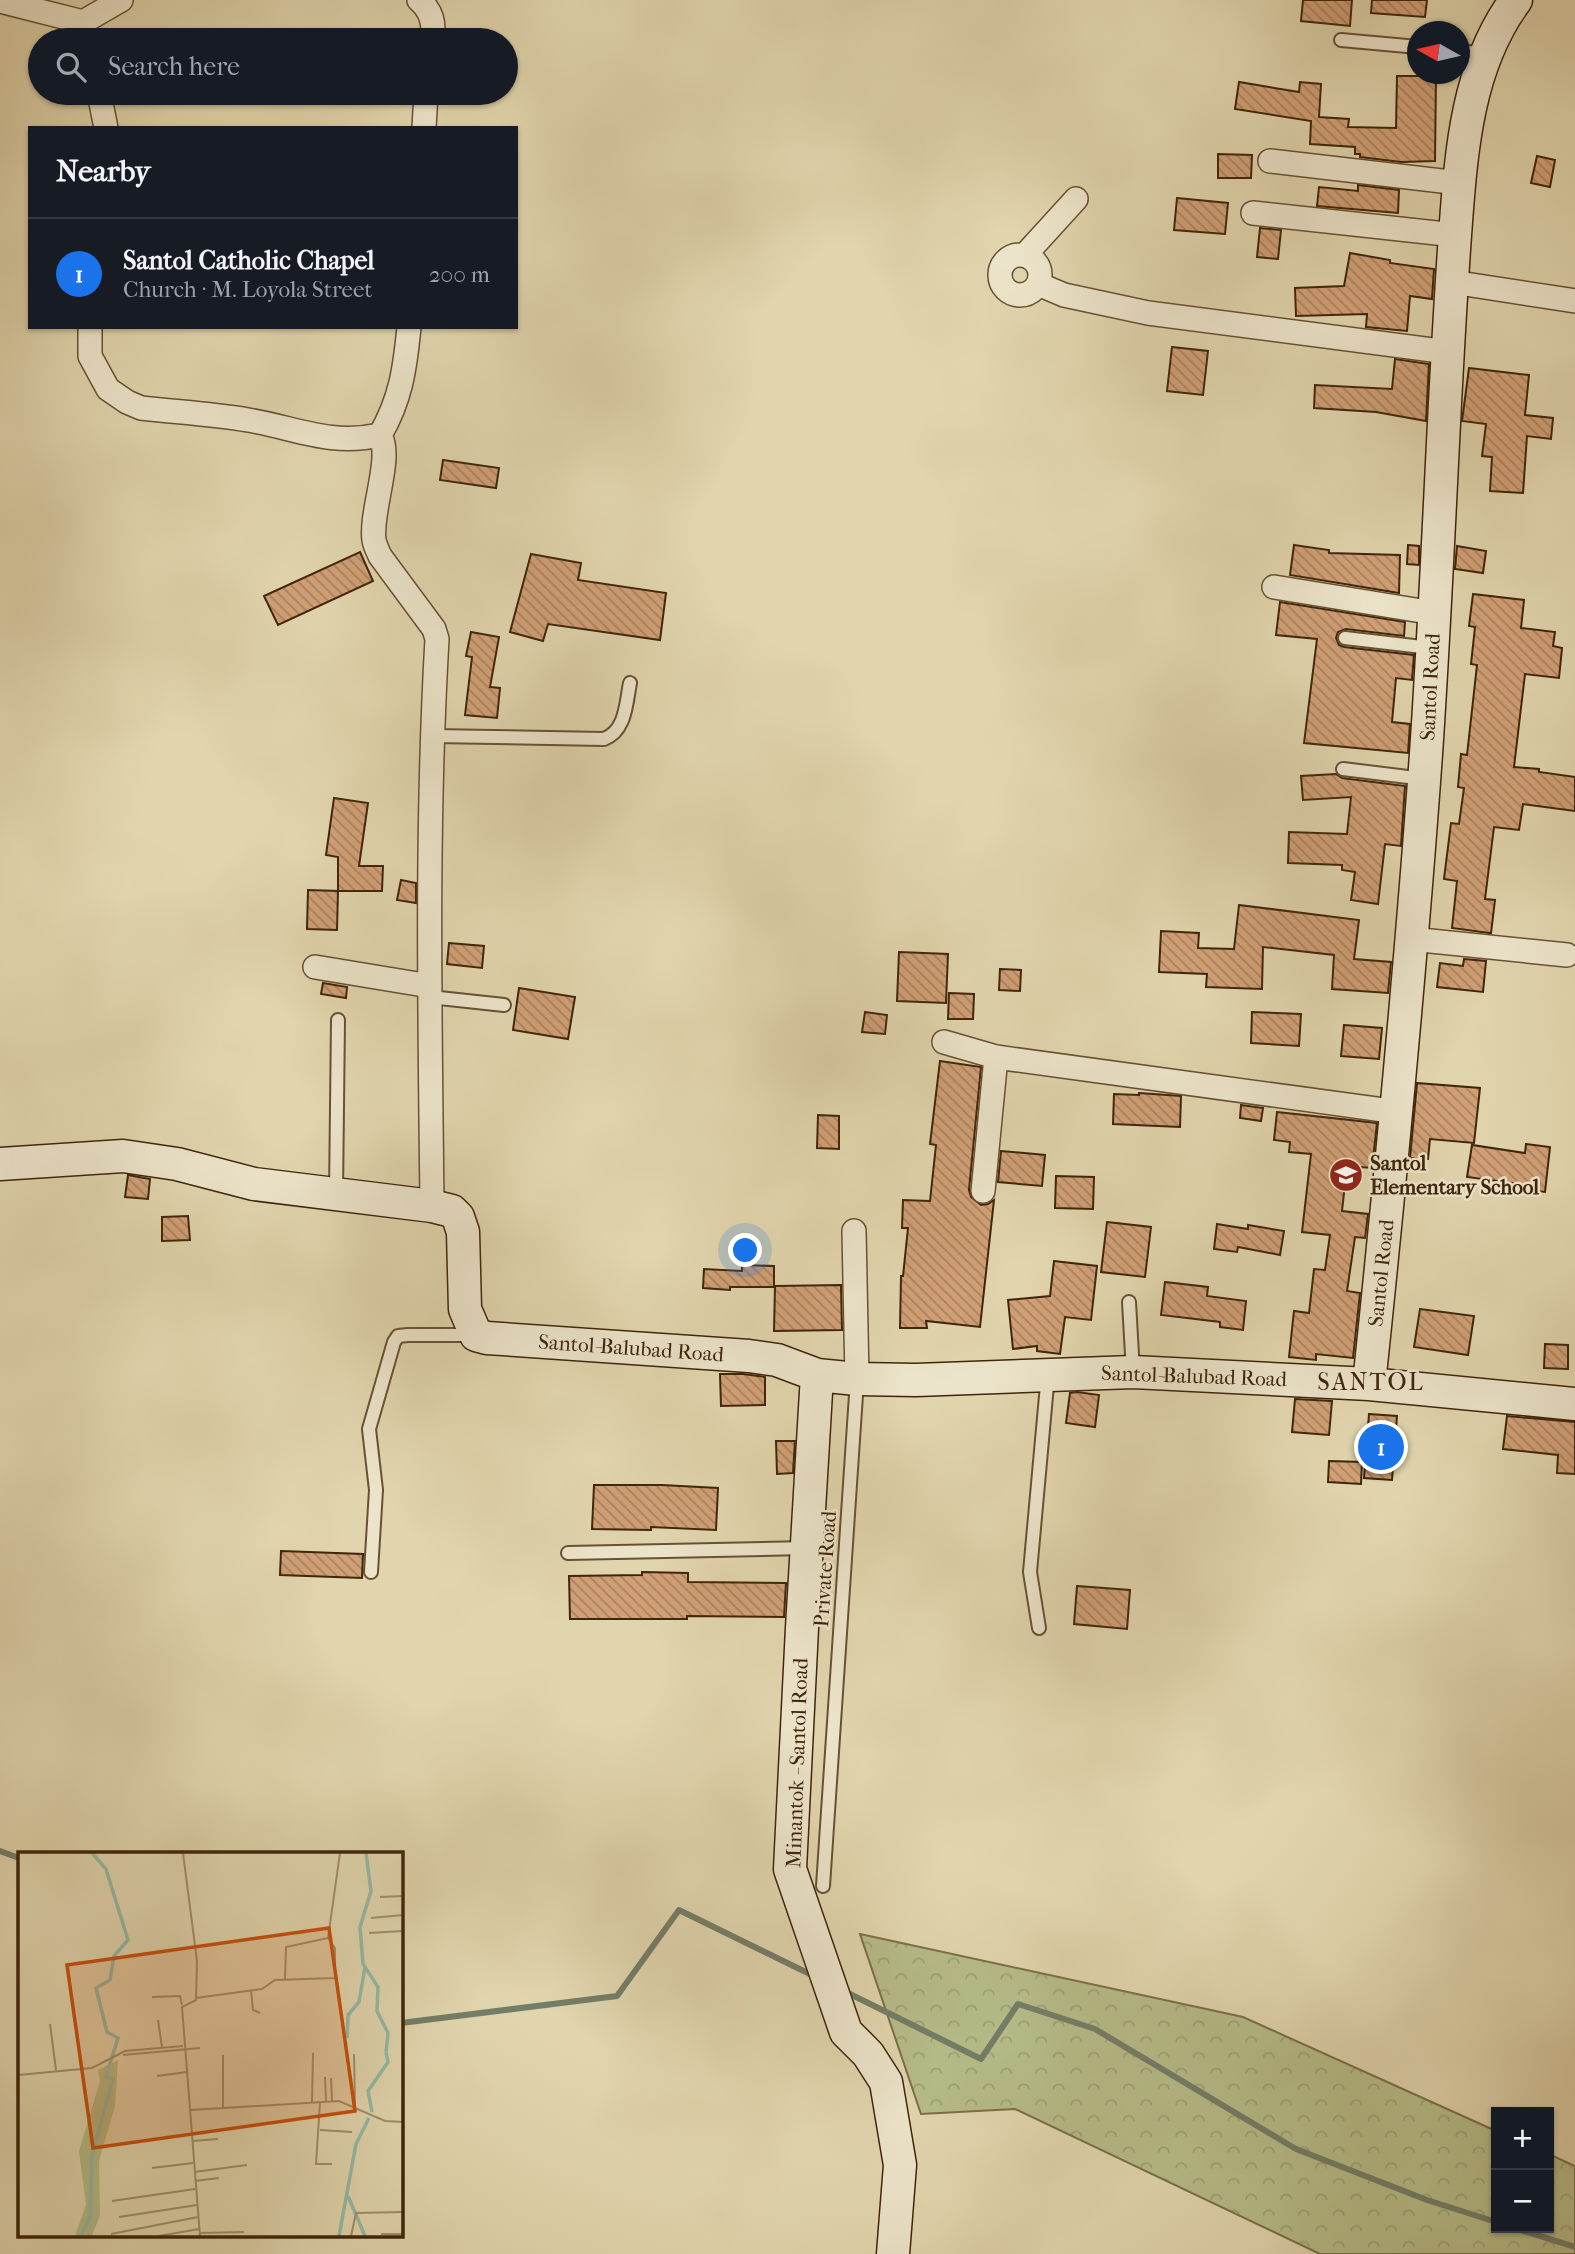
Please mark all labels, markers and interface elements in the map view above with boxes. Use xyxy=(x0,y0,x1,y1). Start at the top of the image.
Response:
north arrow xyxy=(1407,21,1470,84)
search box xyxy=(28,28,518,105)
icon: search xyxy=(52,48,90,86)
text: Search here xyxy=(108,51,240,82)
text: Nearby xyxy=(56,154,151,189)
text: Santol Catholic Chapel xyxy=(123,245,375,276)
text: 1 xyxy=(75,261,83,288)
text: 200 m xyxy=(429,261,490,288)
text: Church · M. Loyola Street xyxy=(123,276,373,303)
street label: Santol Road xyxy=(1415,632,1445,741)
place label: Santol Elementary School xyxy=(1370,1151,1539,1199)
school or university icon: Santol Elementary School xyxy=(1327,1156,1365,1194)
street label: Santol Road xyxy=(1363,1218,1399,1328)
your location xyxy=(728,1233,762,1267)
street label: Santol-Balubad Road xyxy=(537,1330,725,1366)
street label: Santol-Balubad Road xyxy=(1101,1361,1288,1391)
district label: SANTOL xyxy=(1317,1368,1425,1396)
pin: 1 xyxy=(1358,1421,1404,1473)
street label: Private Road xyxy=(809,1509,841,1628)
street label: Minantok - Santol Road xyxy=(781,1657,813,1868)
inset map xyxy=(18,1852,402,2236)
map controls xyxy=(1491,2107,1554,2233)
button: + xyxy=(1491,2107,1554,2170)
button: − xyxy=(1491,2170,1554,2233)

